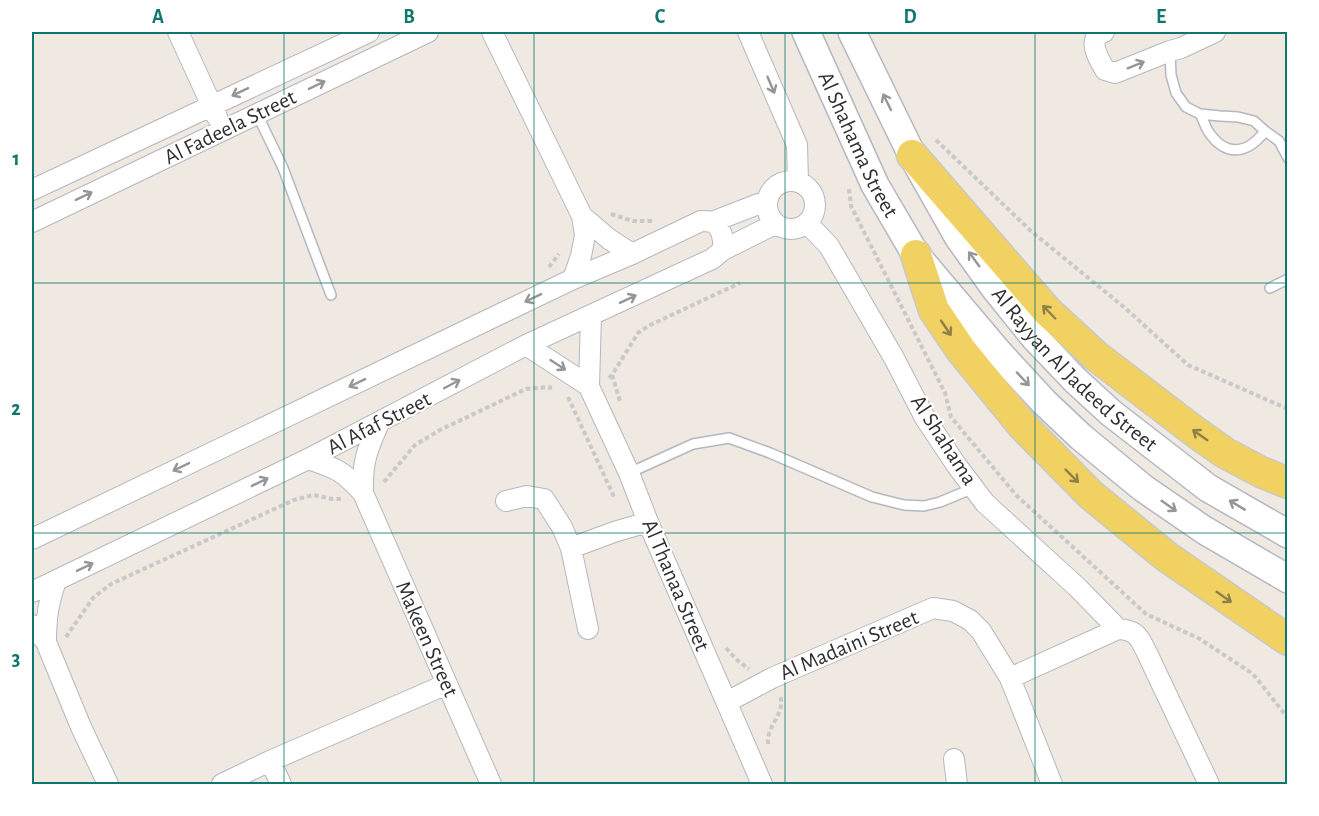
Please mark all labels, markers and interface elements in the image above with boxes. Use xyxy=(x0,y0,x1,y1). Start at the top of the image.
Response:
text: A xyxy=(152,7,164,27)
text: B xyxy=(403,7,415,27)
text: C xyxy=(655,7,666,27)
text: D xyxy=(903,7,917,27)
text: E xyxy=(1156,7,1166,27)
one-way arrow xyxy=(1126,59,1145,70)
street label: Al Shahama Street xyxy=(814,68,902,221)
one-way arrow xyxy=(766,76,777,94)
one-way arrow xyxy=(308,78,326,90)
street label: Al Fadeela Street xyxy=(161,86,299,168)
one-way arrow xyxy=(232,87,250,99)
one-way arrow xyxy=(880,93,892,111)
text: 1 xyxy=(12,149,20,169)
one-way arrow xyxy=(75,190,93,202)
one-way arrow xyxy=(968,251,980,267)
street label: Al Rayyan Al Jadeed Street xyxy=(988,283,1161,455)
one-way arrow xyxy=(524,293,542,305)
one-way arrow xyxy=(618,293,636,305)
one-way arrow xyxy=(1041,304,1056,319)
one-way arrow xyxy=(940,319,952,336)
one-way arrow xyxy=(549,360,566,372)
one-way arrow xyxy=(1015,371,1029,386)
one-way arrow xyxy=(349,377,367,389)
one-way arrow xyxy=(443,378,461,389)
street label: Al Afaf Street xyxy=(324,388,434,458)
street label: Al Shahama xyxy=(907,391,981,489)
text: 2 xyxy=(11,399,21,419)
one-way arrow xyxy=(1192,429,1208,441)
one-way arrow xyxy=(173,462,191,474)
one-way arrow xyxy=(1065,469,1080,484)
one-way arrow xyxy=(251,476,269,488)
one-way arrow xyxy=(1229,498,1246,510)
one-way arrow xyxy=(1161,500,1177,512)
street label: Al Thanaa Street xyxy=(638,516,714,654)
one-way arrow xyxy=(75,561,93,573)
street label: Makeen Street xyxy=(392,578,462,700)
one-way arrow xyxy=(1216,591,1232,603)
street label: Al Madaini Street xyxy=(777,606,921,684)
text: 3 xyxy=(12,649,20,669)

